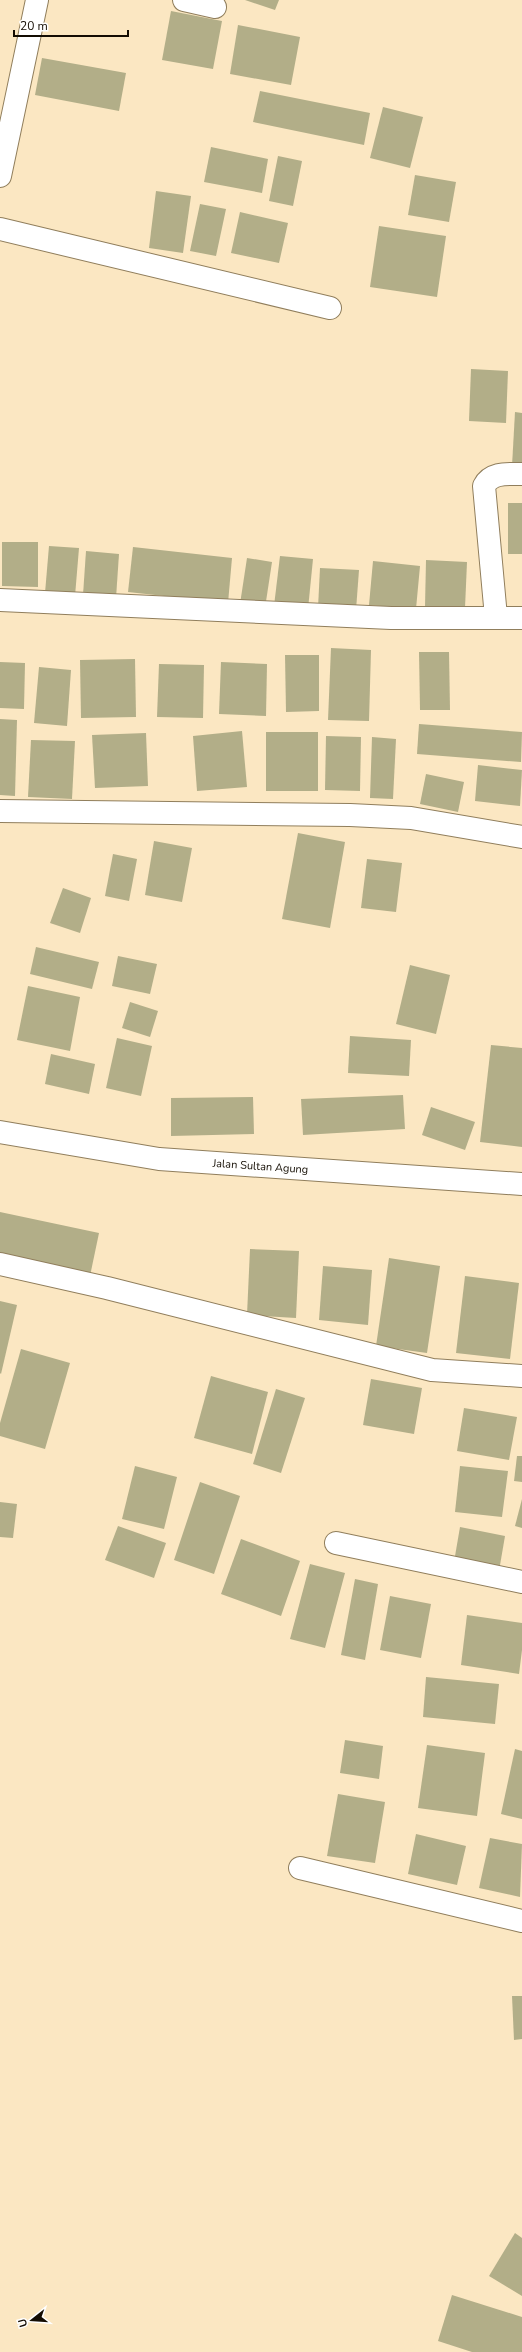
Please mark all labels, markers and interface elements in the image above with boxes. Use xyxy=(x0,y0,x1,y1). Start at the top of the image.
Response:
scale bar xyxy=(14,12,128,38)
text: 20 m xyxy=(20,18,48,34)
street label: Jalan Sultan Agung xyxy=(211,1155,309,1177)
north arrow xyxy=(12,2300,52,2340)
text: U xyxy=(15,2317,31,2329)

